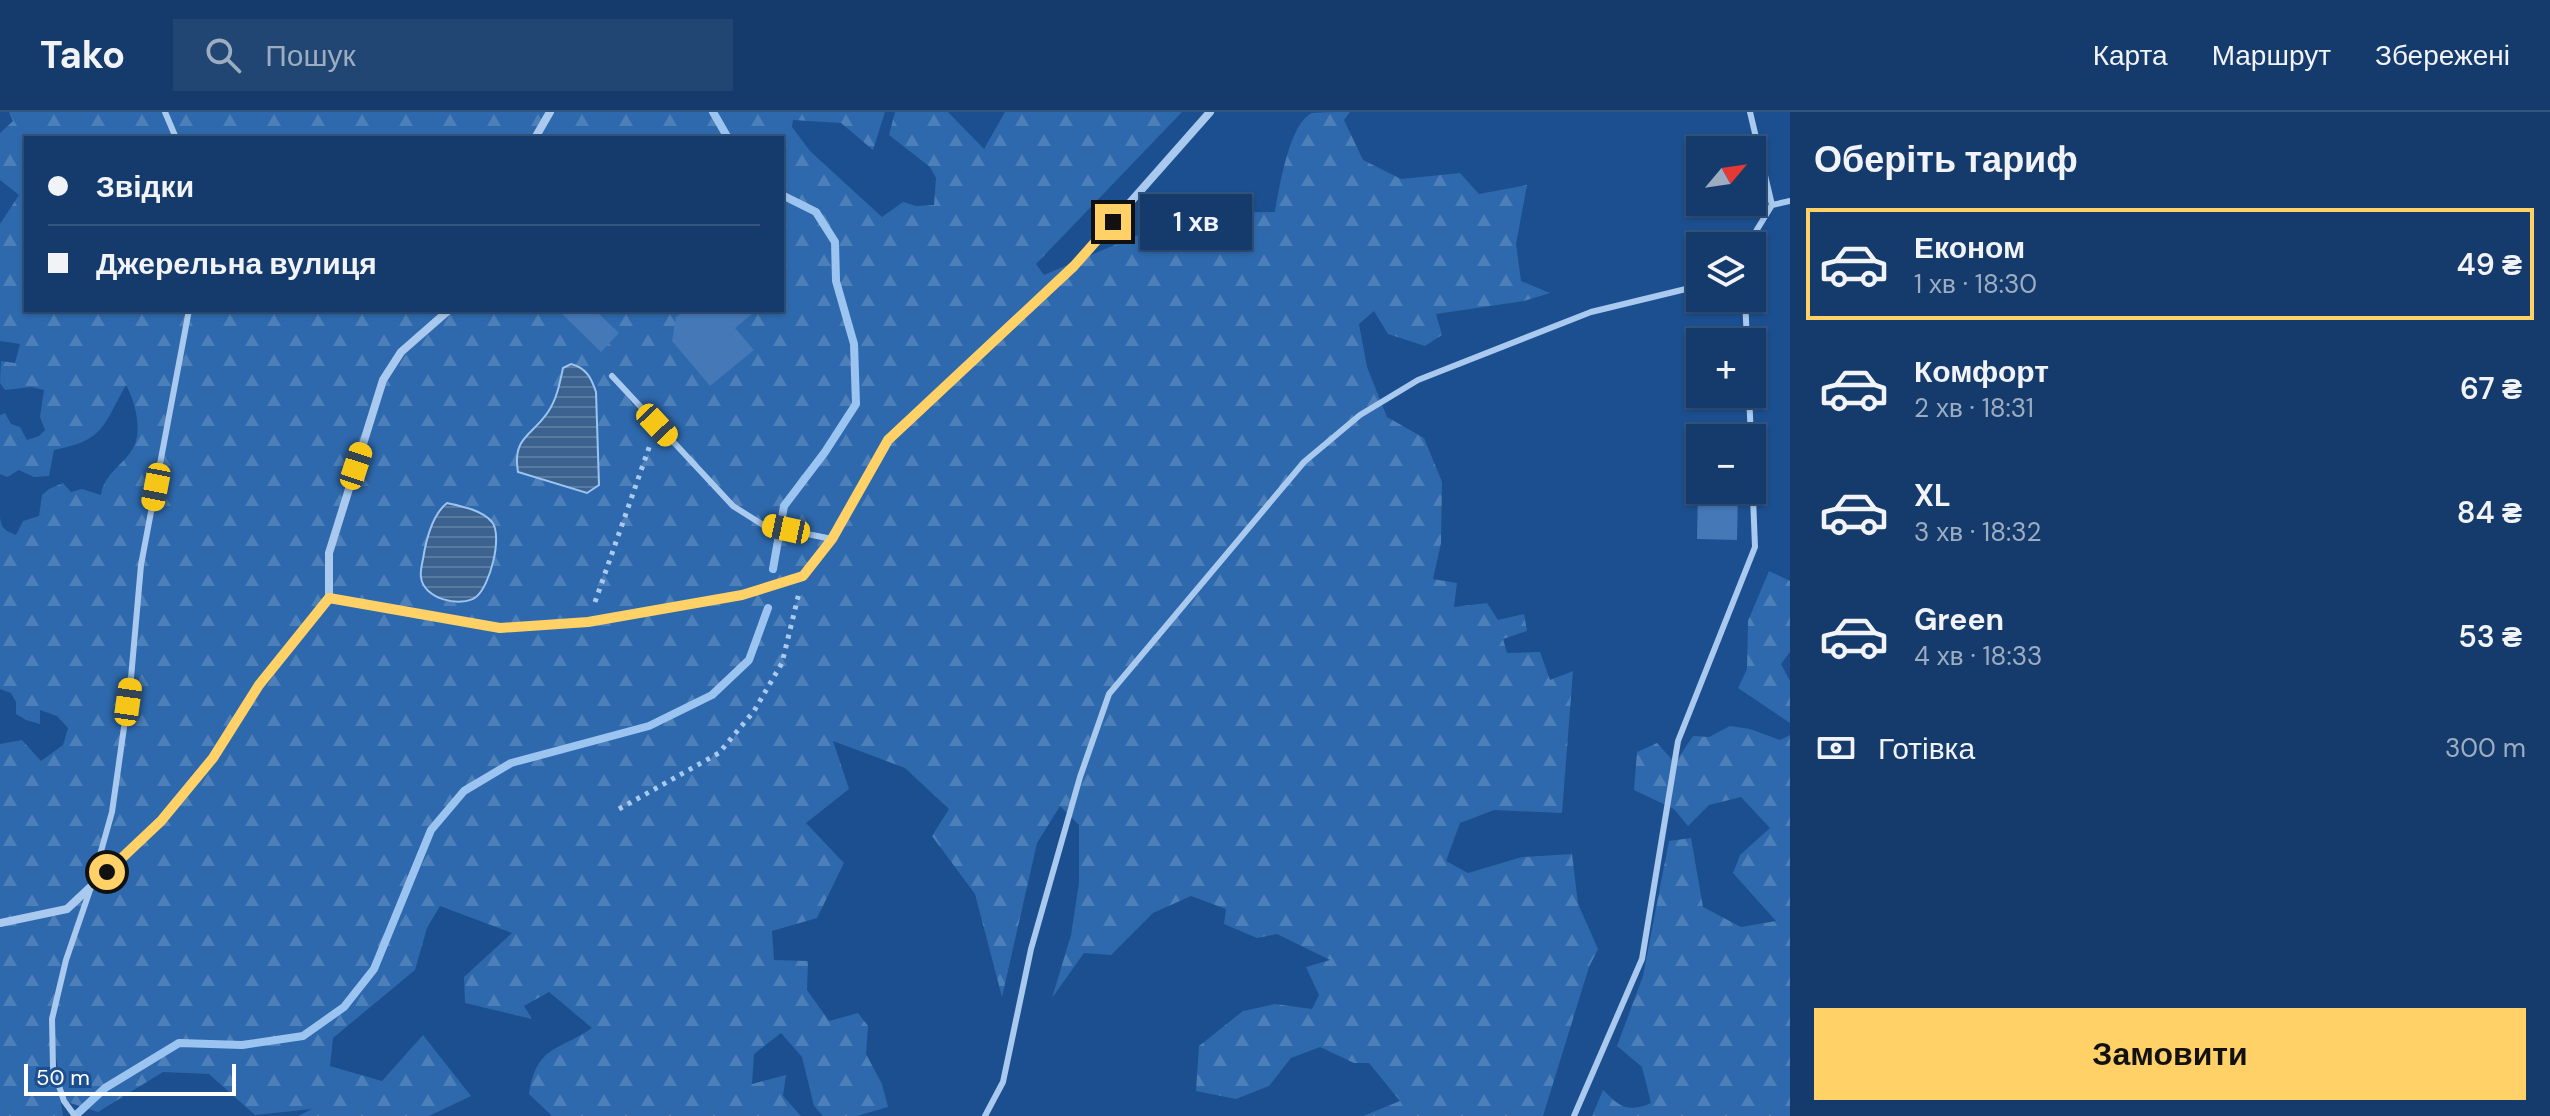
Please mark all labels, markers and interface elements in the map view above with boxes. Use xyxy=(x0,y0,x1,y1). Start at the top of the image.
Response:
search box xyxy=(173,19,733,91)
text: Tako xyxy=(40,30,125,80)
icon: search xyxy=(201,33,245,77)
text: Пошук xyxy=(265,36,356,75)
text: Карта xyxy=(2093,37,2168,74)
text: Маршрут xyxy=(2212,37,2331,74)
text: Збережені xyxy=(2375,37,2510,74)
north arrow xyxy=(1686,136,1766,216)
map controls xyxy=(1686,136,1766,504)
text: Оберіть тариф xyxy=(1814,136,2078,183)
text: Звідки xyxy=(96,167,194,206)
callout: 1 хв xyxy=(1141,194,1253,250)
route end xyxy=(1095,204,1131,240)
text: 1 хв xyxy=(1173,205,1219,239)
icon: car xyxy=(1818,228,1890,300)
text: Економ xyxy=(1914,228,2025,267)
button: layers xyxy=(1686,232,1766,312)
text: Джерельна вулиця xyxy=(96,244,377,283)
text: 49 ₴ xyxy=(2457,245,2522,284)
text: 1 хв · 18:30 xyxy=(1914,267,2037,301)
button: + xyxy=(1686,328,1766,408)
icon: car xyxy=(1818,352,1890,424)
text: Комфорт xyxy=(1914,352,2049,391)
text: 67 ₴ xyxy=(2460,369,2522,408)
text: 2 хв · 18:31 xyxy=(1914,391,2034,425)
car xyxy=(632,399,682,451)
button: − xyxy=(1686,424,1766,504)
car xyxy=(337,439,375,493)
car xyxy=(140,461,172,513)
icon: car xyxy=(1818,476,1890,548)
text: XL xyxy=(1914,476,1951,515)
text: 84 ₴ xyxy=(2457,493,2522,532)
car xyxy=(760,512,812,546)
text: 3 хв · 18:32 xyxy=(1914,515,2042,549)
icon: car xyxy=(1818,600,1890,672)
text: Green xyxy=(1914,600,2004,639)
text: 53 ₴ xyxy=(2458,617,2522,656)
text: 4 хв · 18:33 xyxy=(1914,639,2042,673)
car xyxy=(113,677,143,727)
icon: cash xyxy=(1814,726,1858,770)
text: Готівка xyxy=(1878,729,1975,768)
text: 300 m xyxy=(2445,731,2526,765)
route start xyxy=(89,854,125,890)
button: Замовити xyxy=(1814,1008,2526,1100)
scale bar xyxy=(24,1060,236,1096)
text: 50 m xyxy=(36,1063,90,1092)

